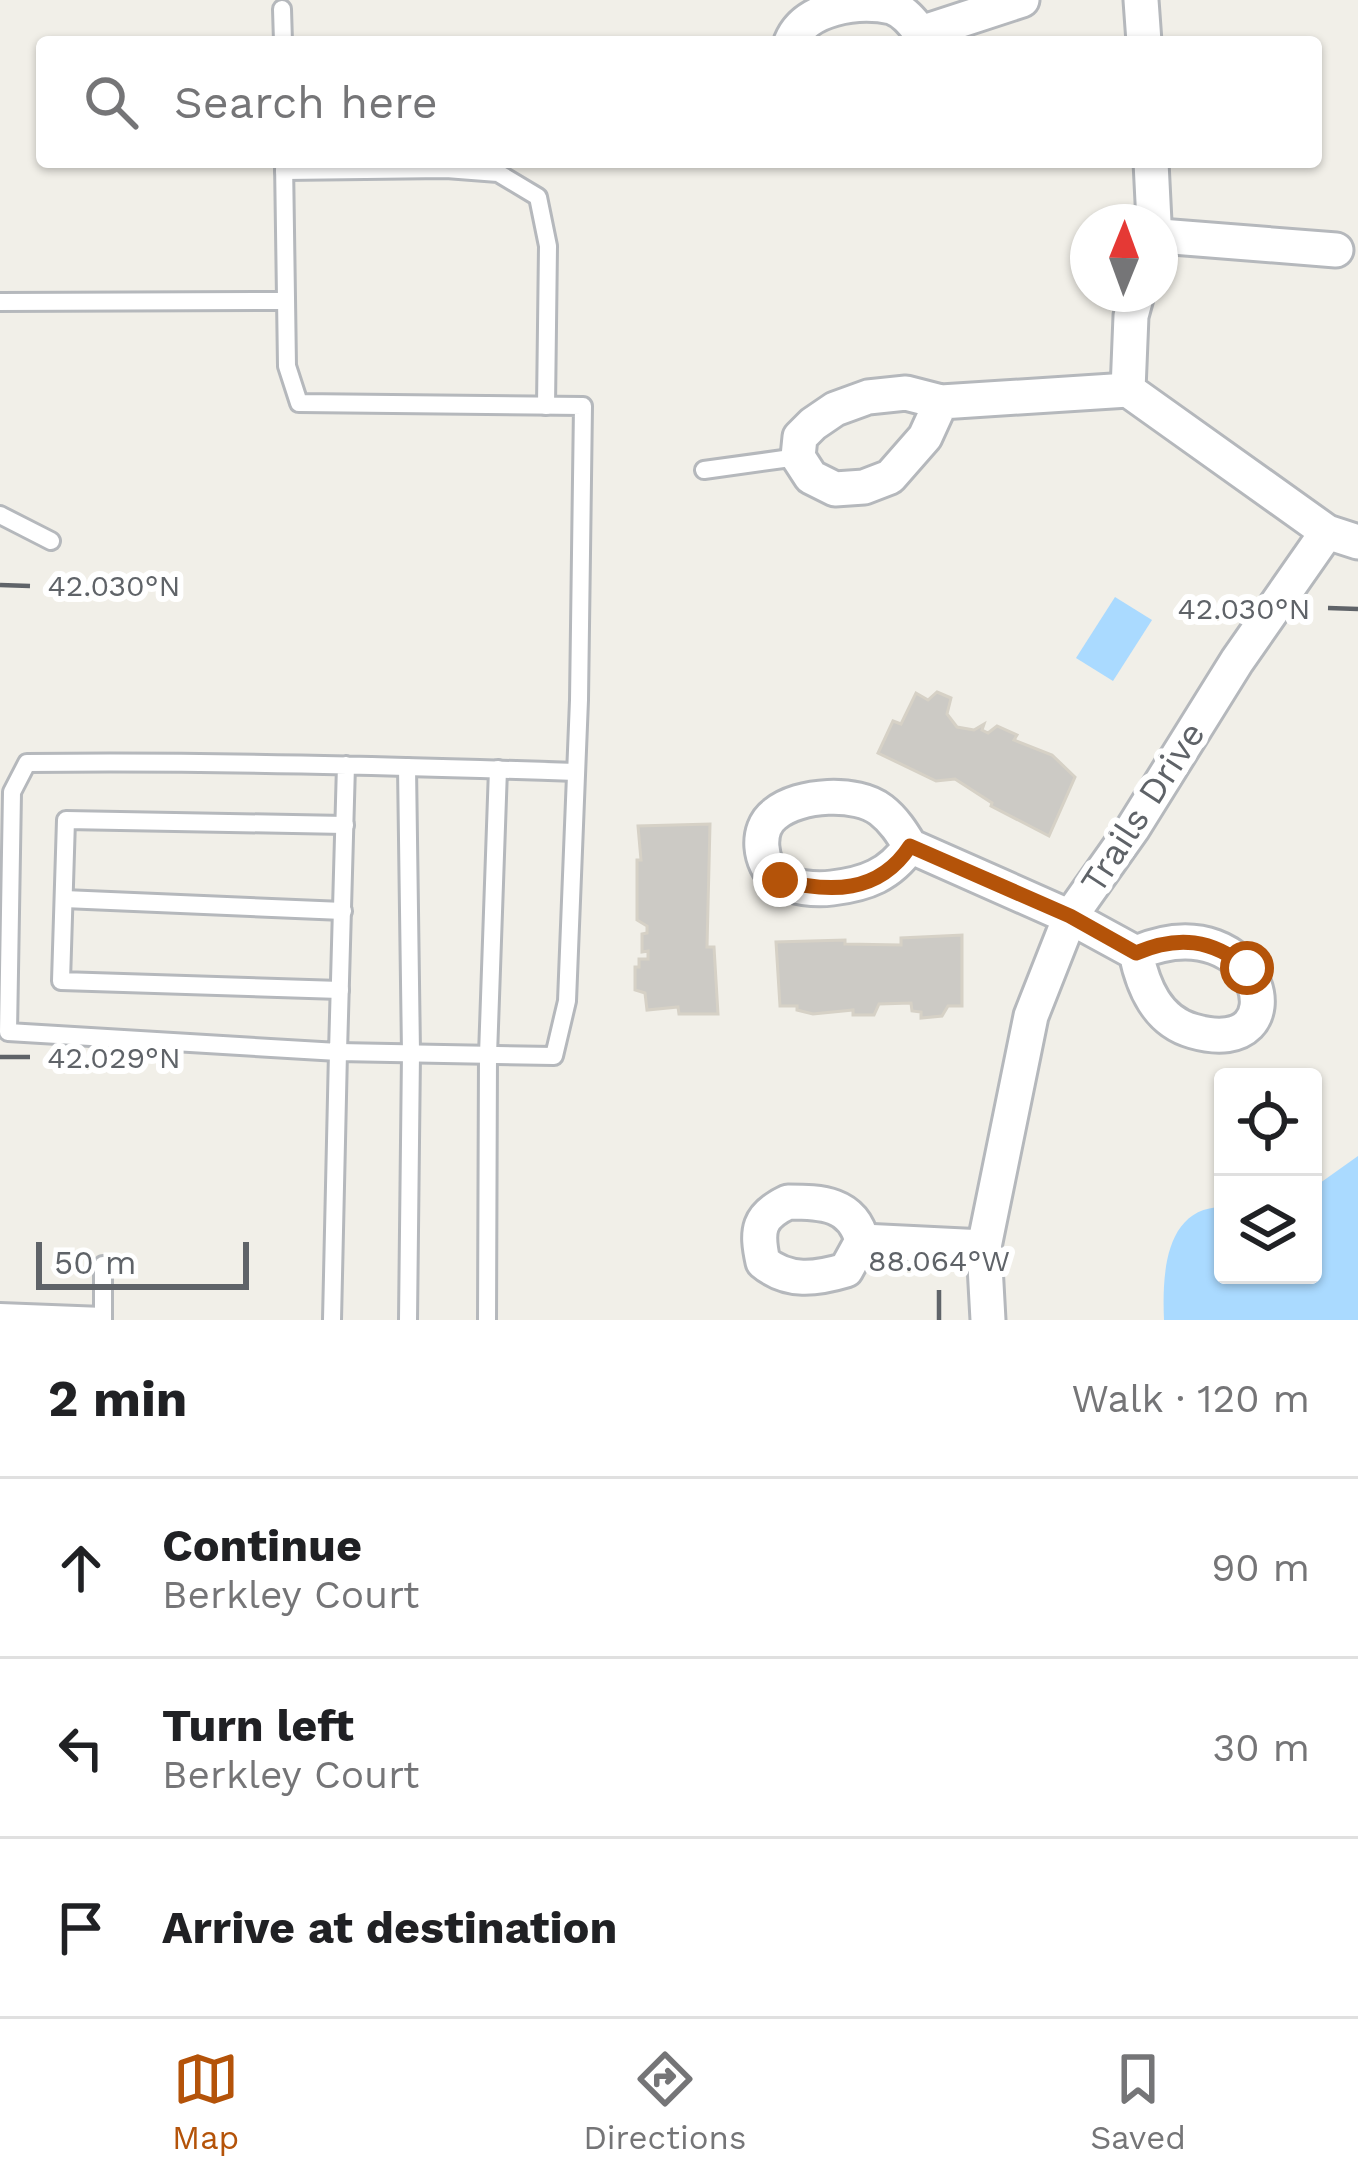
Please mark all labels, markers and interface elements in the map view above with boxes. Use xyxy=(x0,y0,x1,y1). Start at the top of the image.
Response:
search box xyxy=(36,36,1322,168)
icon: search xyxy=(78,69,144,135)
text: Search here xyxy=(174,76,438,129)
north arrow xyxy=(1070,204,1178,312)
text: 42.030°N xyxy=(47,568,181,603)
text: 42.030°N xyxy=(1177,591,1311,626)
street label: Trails Drive xyxy=(1072,714,1214,901)
route end xyxy=(753,853,807,907)
route start xyxy=(1220,941,1274,995)
text: 42.029°N xyxy=(47,1040,181,1075)
map controls xyxy=(1214,1068,1322,1284)
button: locate xyxy=(1214,1068,1322,1176)
button: layers xyxy=(1214,1176,1322,1284)
scale bar xyxy=(36,1236,249,1289)
text: 50 m xyxy=(54,1243,136,1282)
text: 88.064°W xyxy=(868,1243,1010,1278)
text: 2 min xyxy=(48,1369,187,1428)
text: Walk · 120 m xyxy=(1072,1376,1310,1421)
text: Continue xyxy=(162,1519,362,1572)
icon: ahead xyxy=(48,1535,114,1601)
text: 90 m xyxy=(1211,1545,1310,1590)
text: Berkley Court xyxy=(162,1572,419,1617)
text: Turn left xyxy=(162,1699,354,1752)
icon: left xyxy=(48,1715,114,1781)
text: 30 m xyxy=(1213,1725,1310,1770)
text: Berkley Court xyxy=(162,1752,419,1797)
icon: arrive xyxy=(48,1895,114,1961)
text: Arrive at destination xyxy=(162,1901,617,1954)
tab: Map xyxy=(172,2046,239,2157)
tab: Directions xyxy=(583,2046,746,2157)
tab: Saved xyxy=(1090,2046,1186,2157)

